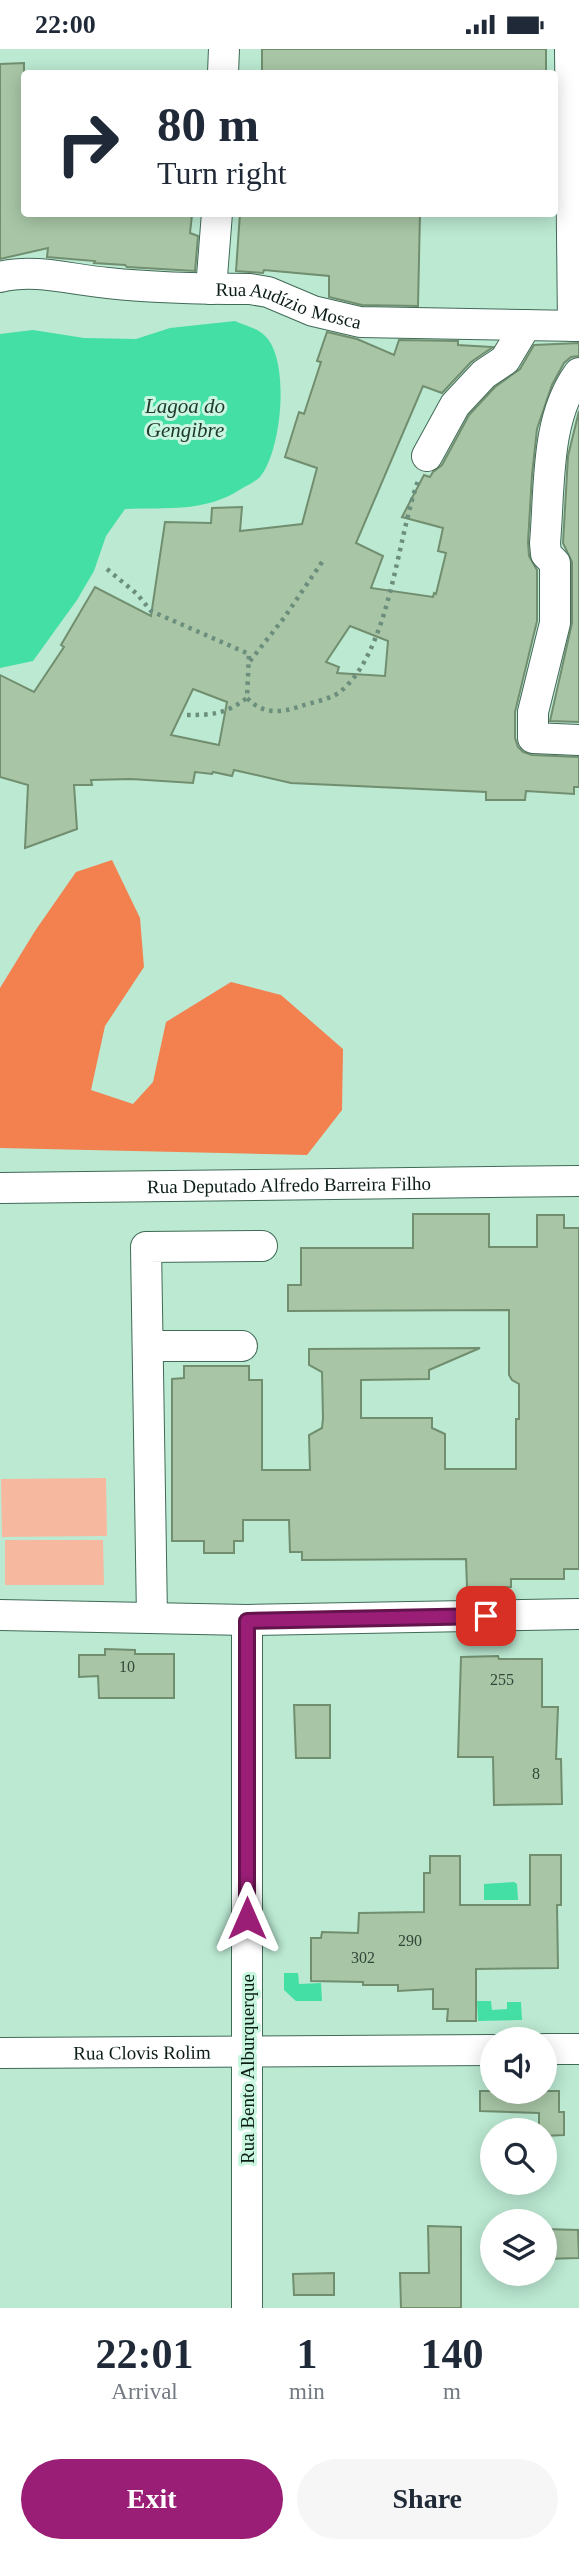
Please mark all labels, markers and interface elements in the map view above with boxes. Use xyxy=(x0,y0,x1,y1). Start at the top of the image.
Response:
text: 22:00 xyxy=(35,10,96,39)
text: 80 m xyxy=(157,97,259,152)
icon: right xyxy=(42,98,133,189)
text: Turn right xyxy=(157,155,287,191)
street label: Rua Audízio Mosca xyxy=(215,278,364,333)
water label: Lagoa do Gengibre xyxy=(144,394,225,442)
street label: Rua Deputado Alfredo Barreira Filho xyxy=(147,1172,431,1197)
pin xyxy=(456,1586,516,1646)
icon: arrive xyxy=(467,1597,505,1635)
house number: 10 xyxy=(119,1658,135,1675)
house number: 255 xyxy=(490,1671,514,1688)
house number: 8 xyxy=(532,1765,540,1782)
position arrow xyxy=(210,1881,284,1955)
house number: 290 xyxy=(398,1932,422,1949)
house number: 302 xyxy=(351,1949,375,1966)
street label: Rua Bento Alburquerque xyxy=(237,1974,258,2164)
map controls xyxy=(480,2027,557,2286)
button: sound xyxy=(480,2027,557,2104)
street label: Rua Clovis Rolim xyxy=(73,2041,211,2063)
button: search xyxy=(480,2118,557,2195)
button: layers xyxy=(480,2209,557,2286)
text: 22:01 xyxy=(96,2331,194,2377)
text: 1 xyxy=(296,2331,317,2377)
text: 140 xyxy=(420,2331,483,2377)
text: Arrival xyxy=(111,2379,178,2404)
text: min xyxy=(289,2379,325,2404)
text: m xyxy=(443,2379,461,2404)
button: Exit xyxy=(21,2459,283,2539)
button: Share xyxy=(297,2459,558,2539)

